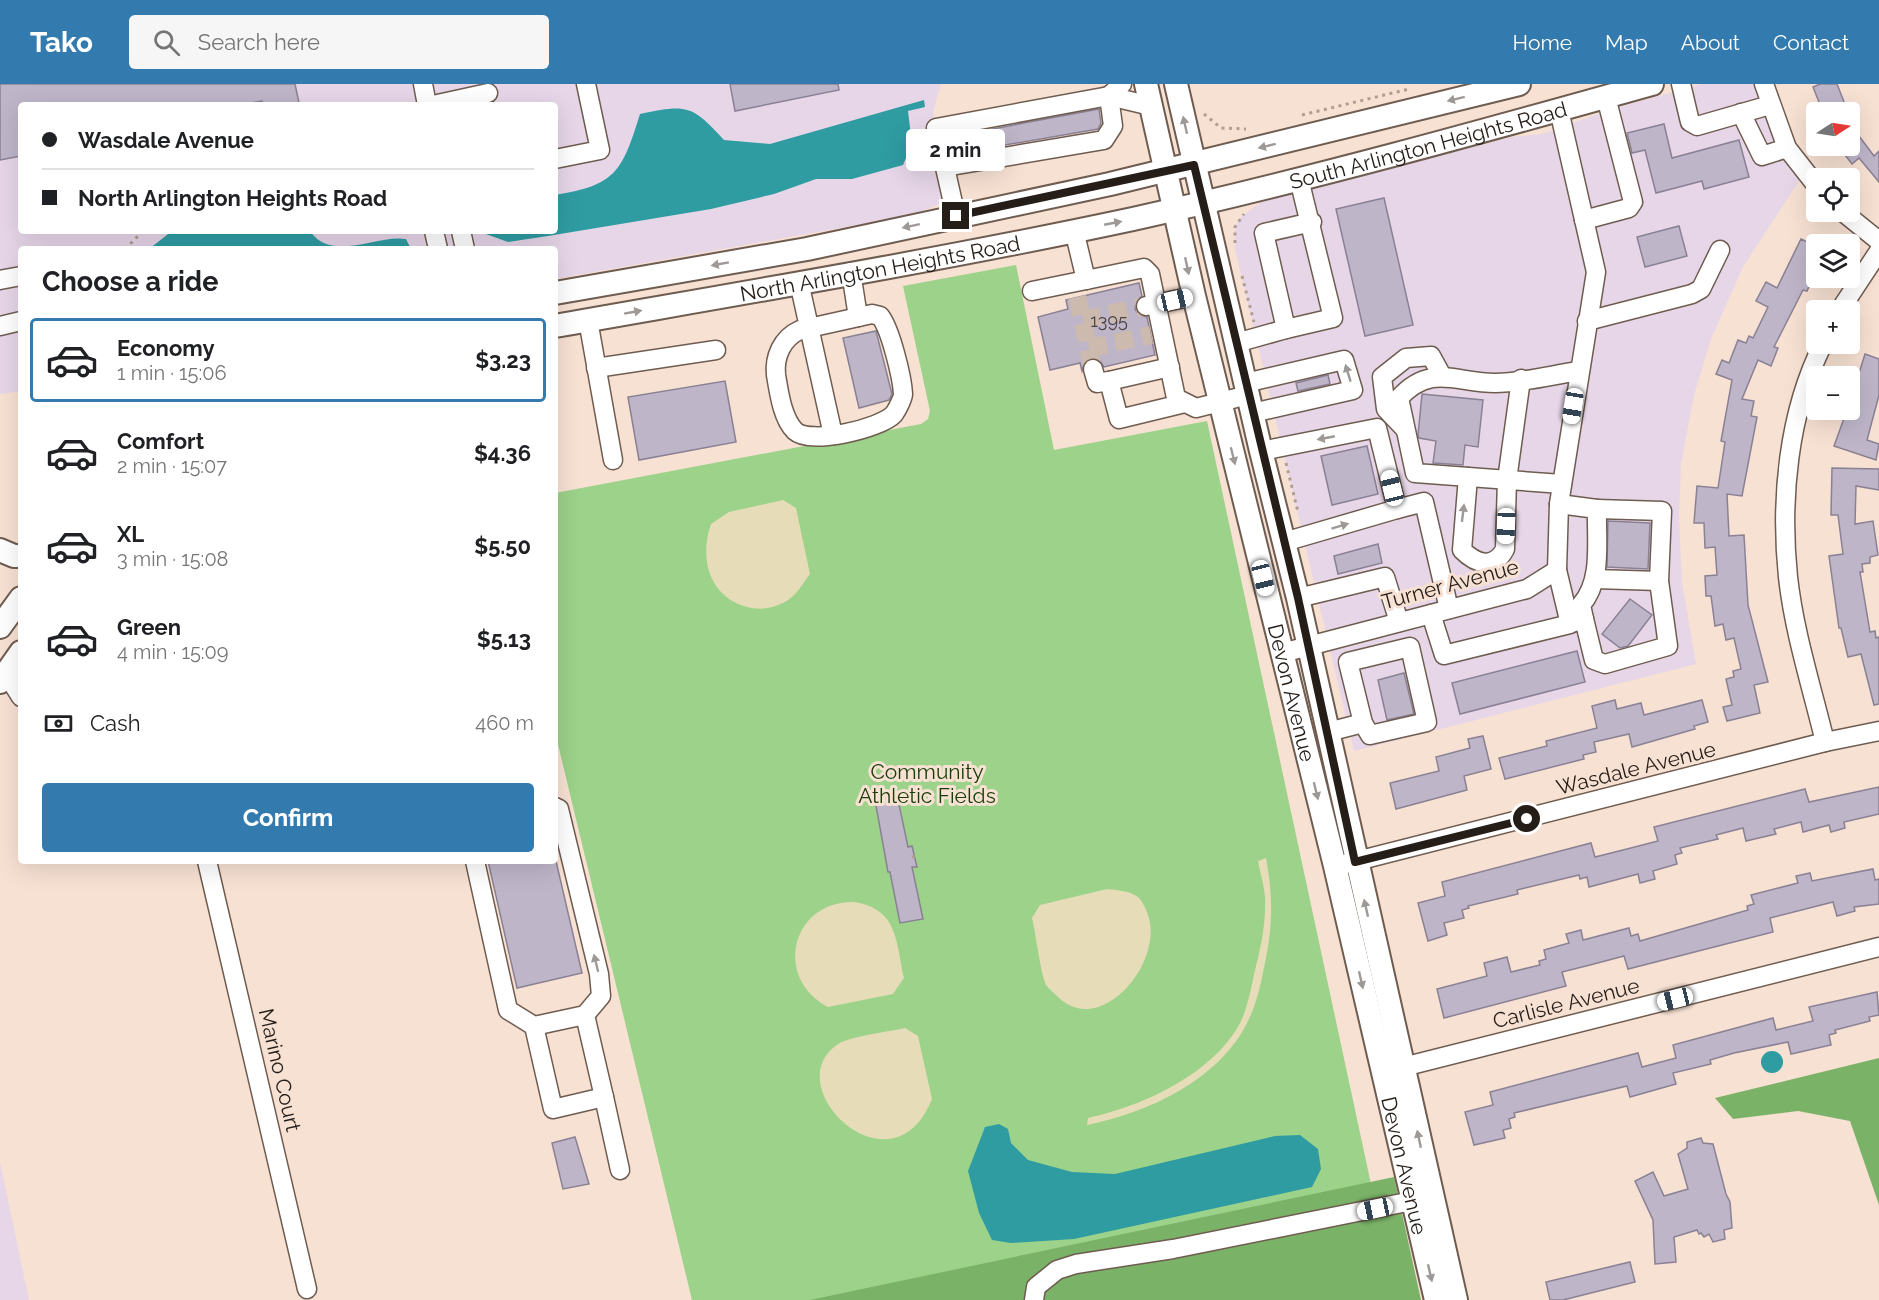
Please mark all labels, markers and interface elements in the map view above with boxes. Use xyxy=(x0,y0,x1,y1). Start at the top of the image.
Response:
search box xyxy=(129,15,549,69)
text: Tako xyxy=(30,26,93,59)
icon: search xyxy=(150,26,183,59)
text: Search here xyxy=(198,29,320,55)
text: Home xyxy=(1513,30,1572,55)
text: Map xyxy=(1605,30,1648,55)
text: About xyxy=(1681,30,1740,55)
text: Contact xyxy=(1773,30,1849,55)
one-way arrow xyxy=(1447,95,1465,105)
street label: South Arlington Heights Road xyxy=(1287,96,1569,194)
north arrow xyxy=(1806,102,1860,156)
map controls xyxy=(1806,102,1860,420)
one-way arrow xyxy=(1179,115,1189,134)
text: Wasdale Avenue xyxy=(78,127,254,153)
callout: 2 min xyxy=(906,129,1006,171)
text: 2 min xyxy=(930,138,981,162)
one-way arrow xyxy=(1257,142,1276,152)
button: locate xyxy=(1806,168,1860,222)
text: North Arlington Heights Road xyxy=(78,185,387,211)
route end xyxy=(942,202,969,229)
one-way arrow xyxy=(1103,218,1122,227)
one-way arrow xyxy=(902,222,921,231)
street label: North Arlington Heights Road xyxy=(738,230,1022,306)
button: layers xyxy=(1806,234,1860,288)
one-way arrow xyxy=(1183,257,1192,276)
one-way arrow xyxy=(710,260,729,269)
text: Choose a ride xyxy=(42,266,218,297)
car xyxy=(1155,287,1195,313)
button: + xyxy=(1806,300,1860,354)
one-way arrow xyxy=(624,307,643,316)
house number: 1395 xyxy=(1090,310,1128,331)
icon: car xyxy=(45,333,99,387)
text: Economy xyxy=(117,335,215,361)
text: $3.23 xyxy=(475,347,531,373)
text: 1 min · 15:06 xyxy=(117,361,227,385)
one-way arrow xyxy=(1343,364,1352,382)
button: − xyxy=(1806,366,1860,420)
car xyxy=(1561,387,1585,425)
icon: car xyxy=(45,426,99,480)
text: Comfort xyxy=(117,428,204,454)
one-way arrow xyxy=(1316,434,1335,443)
text: $4.36 xyxy=(474,440,531,466)
one-way arrow xyxy=(1228,447,1238,465)
text: 2 min · 15:07 xyxy=(117,454,227,478)
car xyxy=(1379,468,1405,508)
one-way arrow xyxy=(1459,504,1468,523)
car xyxy=(1496,508,1516,544)
icon: car xyxy=(45,519,99,573)
text: XL xyxy=(117,521,144,547)
one-way arrow xyxy=(1331,521,1349,530)
text: $5.50 xyxy=(474,533,531,559)
text: 3 min · 15:08 xyxy=(117,547,228,571)
street label: Turner Avenue xyxy=(1379,554,1521,614)
car xyxy=(1250,558,1276,598)
icon: car xyxy=(45,612,99,666)
text: Green xyxy=(117,614,181,640)
street label: Devon Avenue xyxy=(1263,621,1321,764)
text: $5.13 xyxy=(477,626,531,652)
text: 4 min · 15:09 xyxy=(117,640,229,664)
icon: cash xyxy=(42,707,75,740)
text: Cash xyxy=(90,710,141,736)
text: 460 m xyxy=(475,711,534,735)
street label: Wasdale Avenue xyxy=(1554,736,1718,800)
park label: Community Athletic Fields xyxy=(858,759,996,808)
one-way arrow xyxy=(1312,782,1322,800)
button: Confirm xyxy=(42,783,534,852)
route start xyxy=(1513,805,1540,832)
one-way arrow xyxy=(1361,898,1370,917)
one-way arrow xyxy=(591,954,601,972)
one-way arrow xyxy=(1357,971,1367,990)
street label: Carlisle Avenue xyxy=(1490,973,1642,1033)
car xyxy=(1655,986,1695,1012)
street label: Marino Court xyxy=(254,1006,306,1134)
street label: Devon Avenue xyxy=(1377,1094,1433,1237)
one-way arrow xyxy=(1413,1130,1423,1148)
car xyxy=(1356,1196,1394,1222)
one-way arrow xyxy=(1425,1263,1435,1282)

